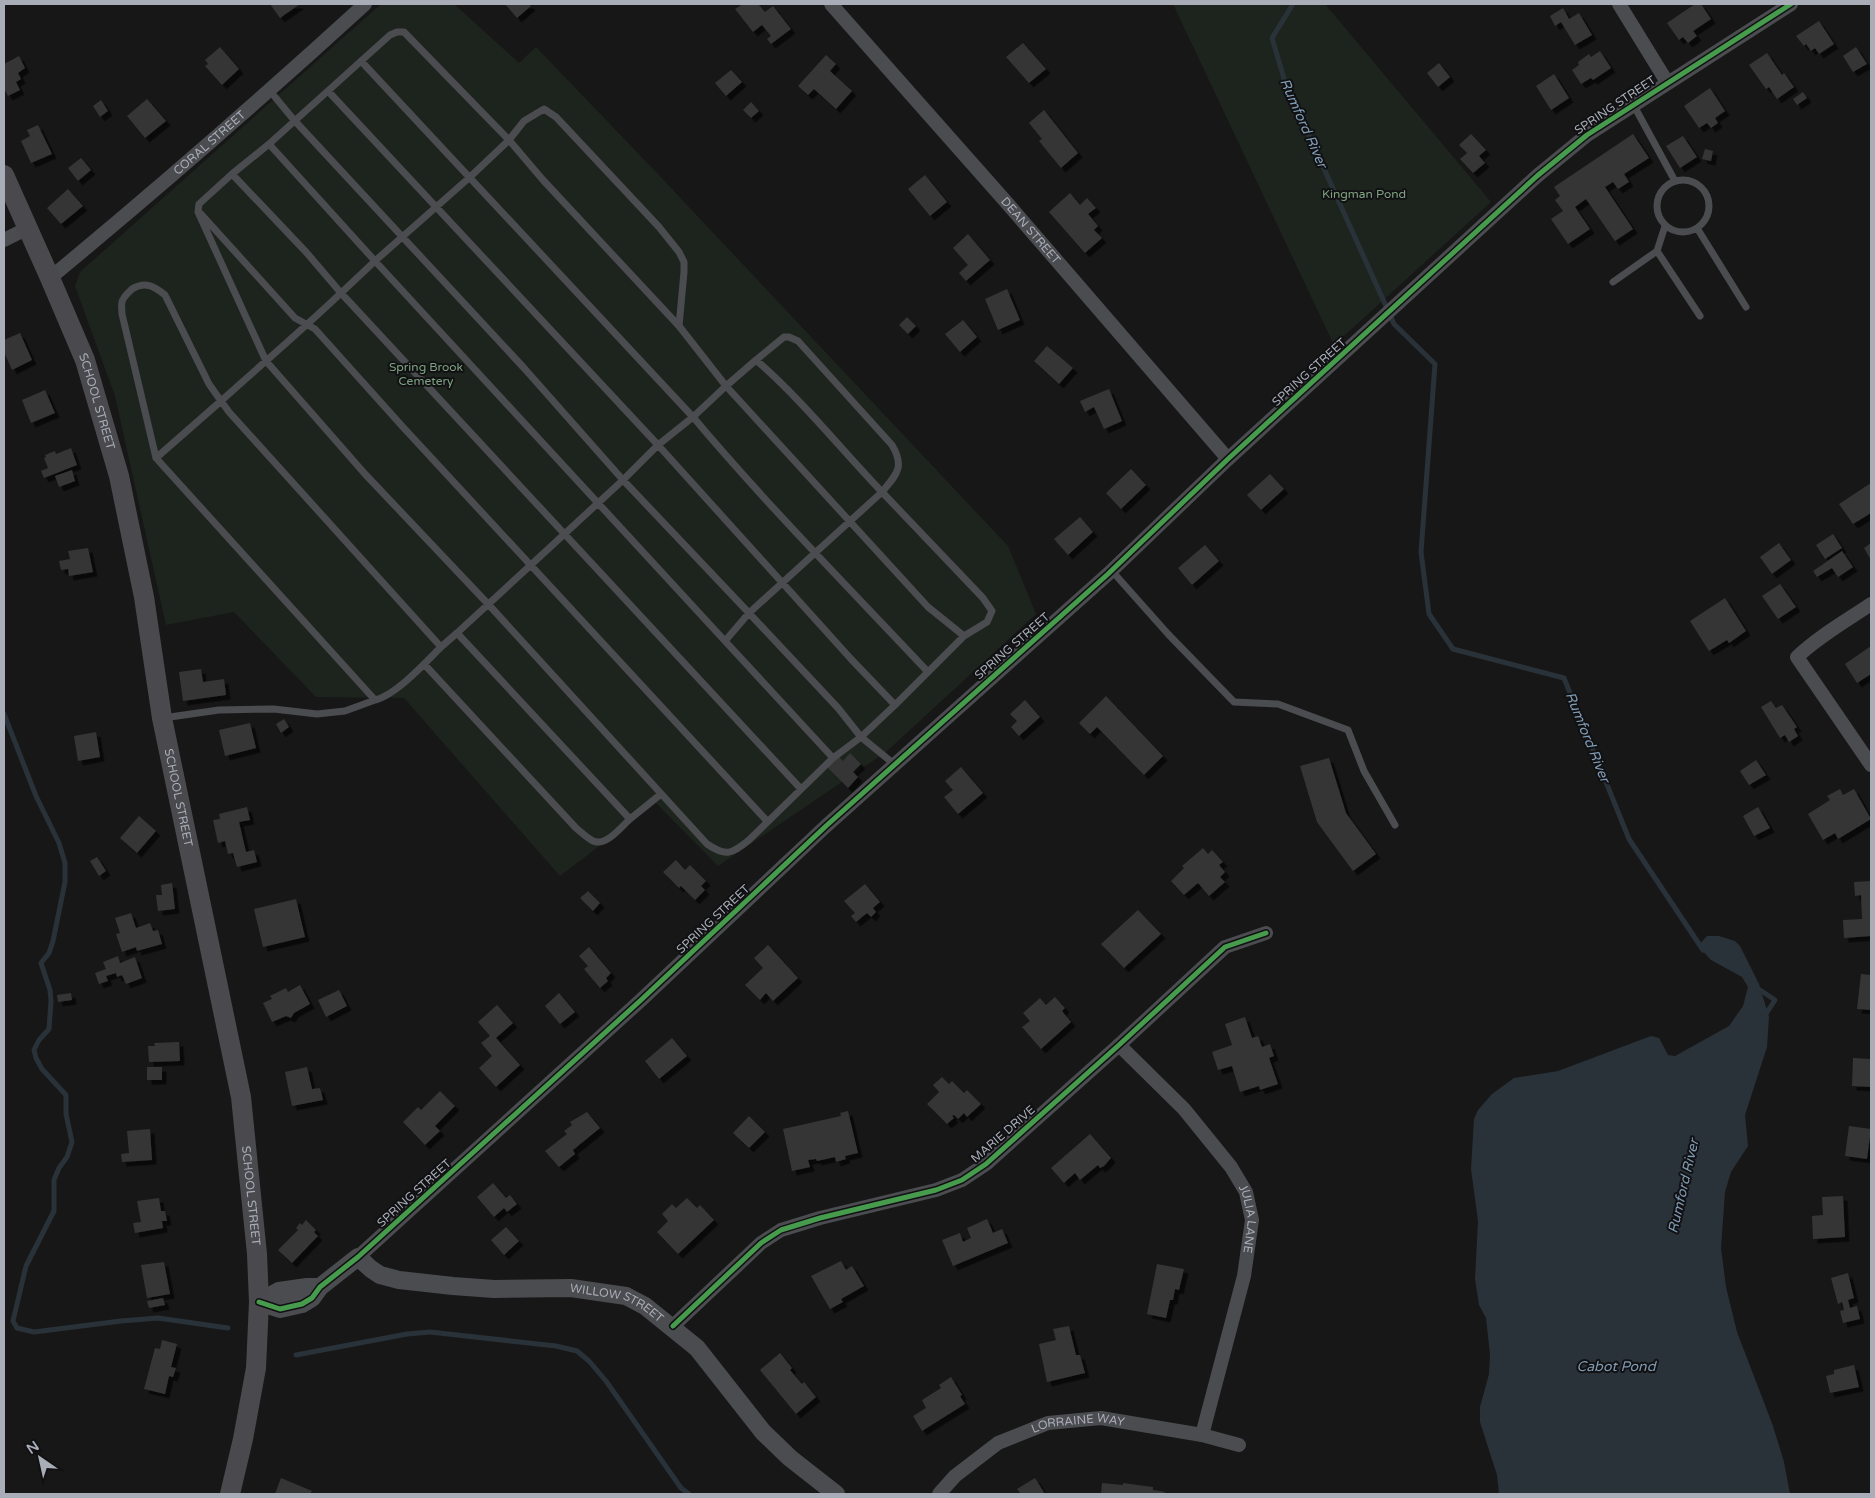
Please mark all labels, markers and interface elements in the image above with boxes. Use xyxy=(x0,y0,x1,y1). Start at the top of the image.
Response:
street label: SPRING STREET xyxy=(1572,72,1659,137)
water label: Rumford River xyxy=(1276,76,1332,172)
street label: CORAL STREET xyxy=(171,107,249,178)
park label: Kingman Pond xyxy=(1322,187,1406,201)
street label: DEAN STREET xyxy=(998,194,1064,267)
street label: SPRING STREET xyxy=(1269,335,1349,409)
street label: SCHOOL STREET xyxy=(76,351,118,452)
park label: Spring Brook Cemetery xyxy=(389,360,464,388)
street label: SPRING STREET xyxy=(972,609,1053,682)
water label: Rumford River xyxy=(1562,689,1614,787)
street label: SCHOOL STREET xyxy=(162,747,196,849)
street label: SPRING STREET xyxy=(674,881,753,956)
street label: MARIE DRIVE xyxy=(968,1102,1038,1166)
water label: Rumford River xyxy=(1664,1136,1703,1235)
street label: SCHOOL STREET xyxy=(239,1145,263,1247)
street label: SPRING STREET xyxy=(374,1156,454,1230)
street label: JULIA LANE xyxy=(1236,1181,1259,1254)
street label: WILLOW STREET xyxy=(569,1281,667,1326)
water label: Cabot Pond xyxy=(1577,1358,1658,1375)
street label: LORRAINE WAY xyxy=(1029,1410,1126,1436)
north arrow xyxy=(15,1433,65,1483)
text: N xyxy=(24,1437,42,1458)

